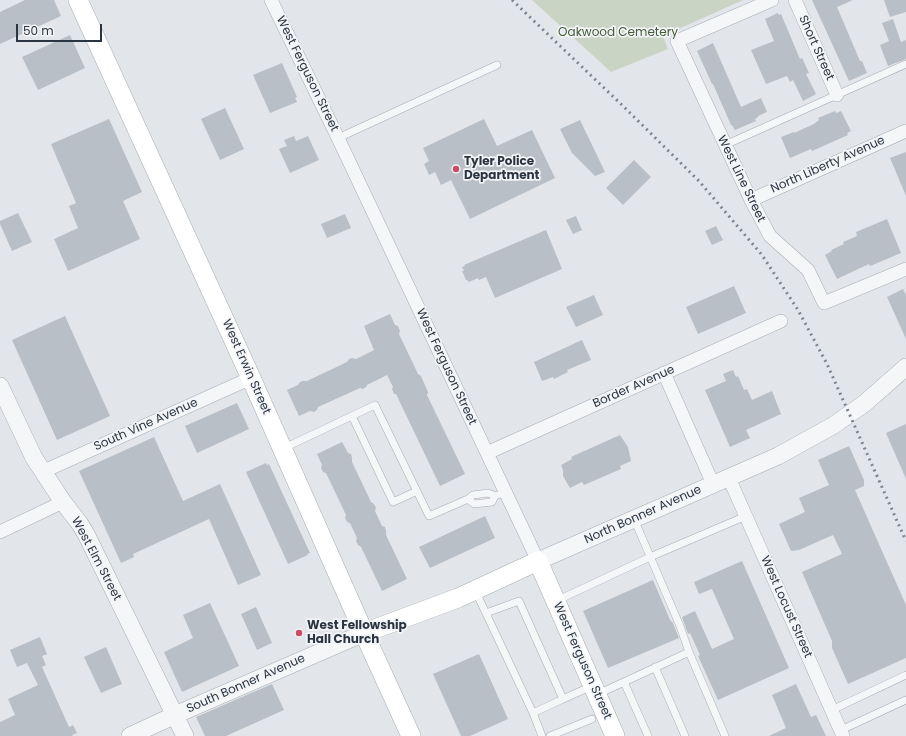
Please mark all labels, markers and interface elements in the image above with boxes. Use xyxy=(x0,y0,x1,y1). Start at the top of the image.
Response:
street label: Short Street xyxy=(795,13,837,83)
street label: West Ferguson Street xyxy=(273,14,341,134)
scale bar xyxy=(18,16,104,42)
text: 50 m xyxy=(23,22,54,39)
park label: Oakwood Cemetery xyxy=(558,26,678,40)
street label: West Line Street xyxy=(714,133,768,225)
street label: North Liberty Avenue xyxy=(769,133,887,197)
place label: Tyler Police Department xyxy=(464,155,539,183)
marker: Tyler Police Department xyxy=(451,164,461,174)
street label: West Ferguson Street xyxy=(413,307,479,427)
street label: West Erwin Street xyxy=(219,317,273,417)
street label: Border Avenue xyxy=(591,363,677,411)
street label: South Vine Avenue xyxy=(92,396,200,454)
street label: North Bonner Avenue xyxy=(582,483,704,547)
street label: West Elm Street xyxy=(68,515,124,603)
street label: West Locust Street xyxy=(757,554,815,660)
street label: West Ferguson Street xyxy=(550,600,614,722)
place label: West Fellowship Hall Church xyxy=(307,619,407,647)
marker: West Fellowship Hall Church xyxy=(294,628,304,638)
street label: South Bonner Avenue xyxy=(184,651,308,717)

